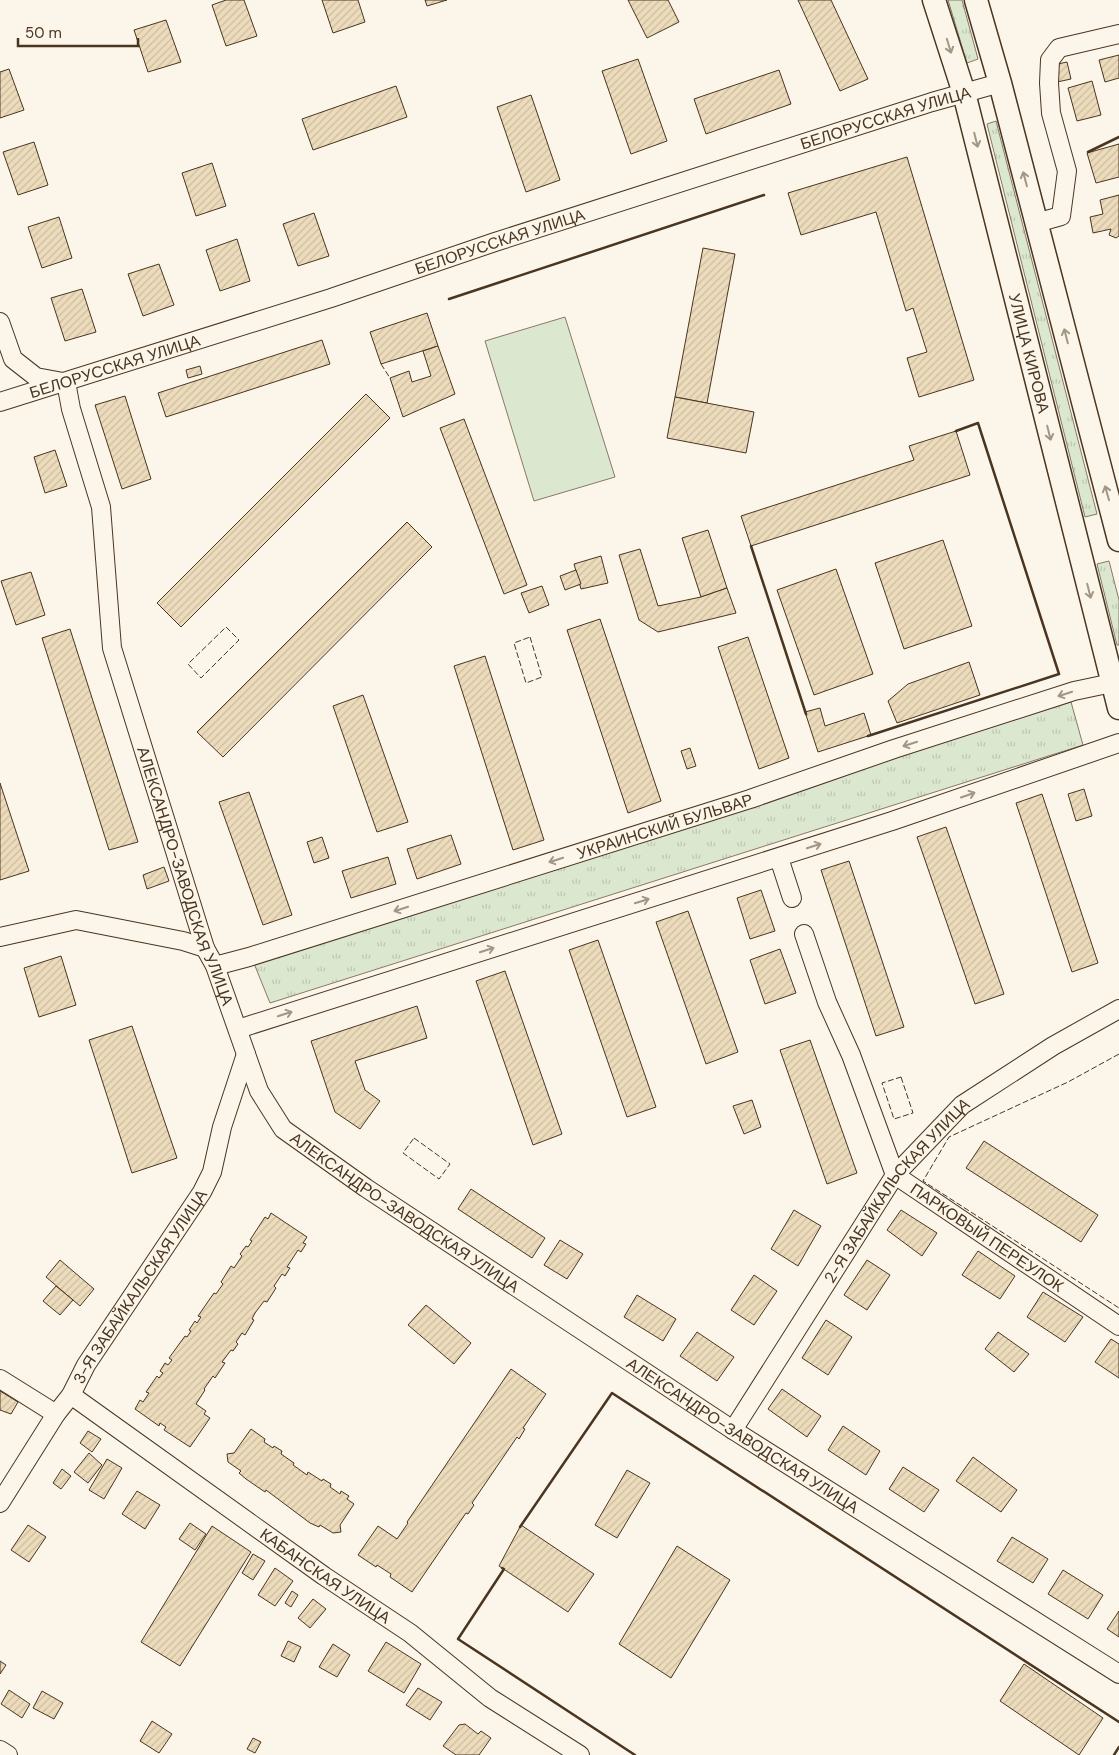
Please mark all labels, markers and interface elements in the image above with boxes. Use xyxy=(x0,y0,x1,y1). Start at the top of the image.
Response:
scale bar xyxy=(18,15,138,47)
text: 50 m xyxy=(25,23,62,43)
one-way arrow xyxy=(945,38,955,54)
street label: БЕЛОРУССКАЯ УЛИЦА xyxy=(797,81,973,154)
one-way arrow xyxy=(972,131,981,147)
one-way arrow xyxy=(1020,171,1029,187)
street label: БЕЛОРУССКАЯ УЛИЦА xyxy=(412,203,588,279)
street label: УЛИЦА КИРОВА xyxy=(1004,291,1055,416)
one-way arrow xyxy=(1061,328,1070,344)
street label: БЕЛОРУССКАЯ УЛИЦА xyxy=(27,329,203,403)
one-way arrow xyxy=(1045,425,1055,441)
one-way arrow xyxy=(1101,485,1111,501)
one-way arrow xyxy=(1085,582,1094,598)
one-way arrow xyxy=(1057,690,1073,700)
one-way arrow xyxy=(902,739,918,749)
street label: АЛЕКСАНДРО-ЗАВОДСКАЯ УЛИЦА xyxy=(133,744,239,1008)
street label: УКРАИНСКИЙ БУЛЬВАР xyxy=(574,788,755,863)
one-way arrow xyxy=(960,790,975,799)
one-way arrow xyxy=(806,841,822,851)
one-way arrow xyxy=(549,855,565,865)
one-way arrow xyxy=(634,895,650,905)
one-way arrow xyxy=(394,905,410,915)
one-way arrow xyxy=(479,945,495,954)
one-way arrow xyxy=(277,1009,293,1019)
street label: 2-Я ЗАБАЙКАЛЬСКАЯ УЛИЦА xyxy=(819,1092,973,1287)
street label: АЛЕКСАНДРО-ЗАВОДСКАЯ УЛИЦА xyxy=(286,1127,524,1297)
street label: ПАРКОВЫЙ ПЕРЕУЛОК xyxy=(907,1178,1068,1297)
street label: 3-Я ЗАБАЙКАЛЬСКАЯ УЛИЦА xyxy=(68,1185,212,1387)
street label: АЛЕКСАНДРО-ЗАВОДСКАЯ УЛИЦА xyxy=(623,1352,863,1518)
street label: КАБАНСКАЯ УЛИЦА xyxy=(256,1523,395,1628)

